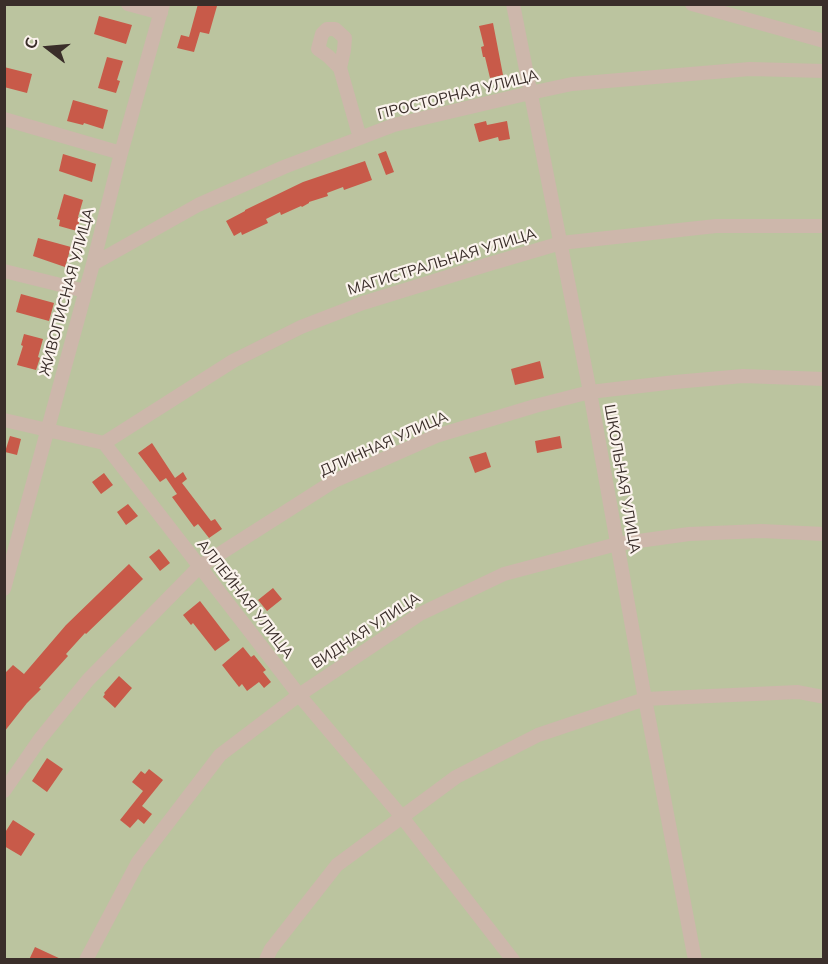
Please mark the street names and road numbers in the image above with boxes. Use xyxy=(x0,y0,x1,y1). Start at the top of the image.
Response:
street label: ПРОСТОРНАЯ УЛИЦА xyxy=(376,66,540,124)
street label: ЖИВОПИСНАЯ УЛИЦА xyxy=(36,206,98,378)
street label: МАГИСТРАЛЬНАЯ УЛИЦА xyxy=(346,225,538,299)
street label: ШКОЛЬНАЯ УЛИЦА xyxy=(600,403,644,555)
street label: ДЛИННАЯ УЛИЦА xyxy=(317,408,451,480)
street label: АЛЛЕЙНАЯ УЛИЦА xyxy=(193,536,297,662)
street label: ВИДНАЯ УЛИЦА xyxy=(308,589,424,673)

